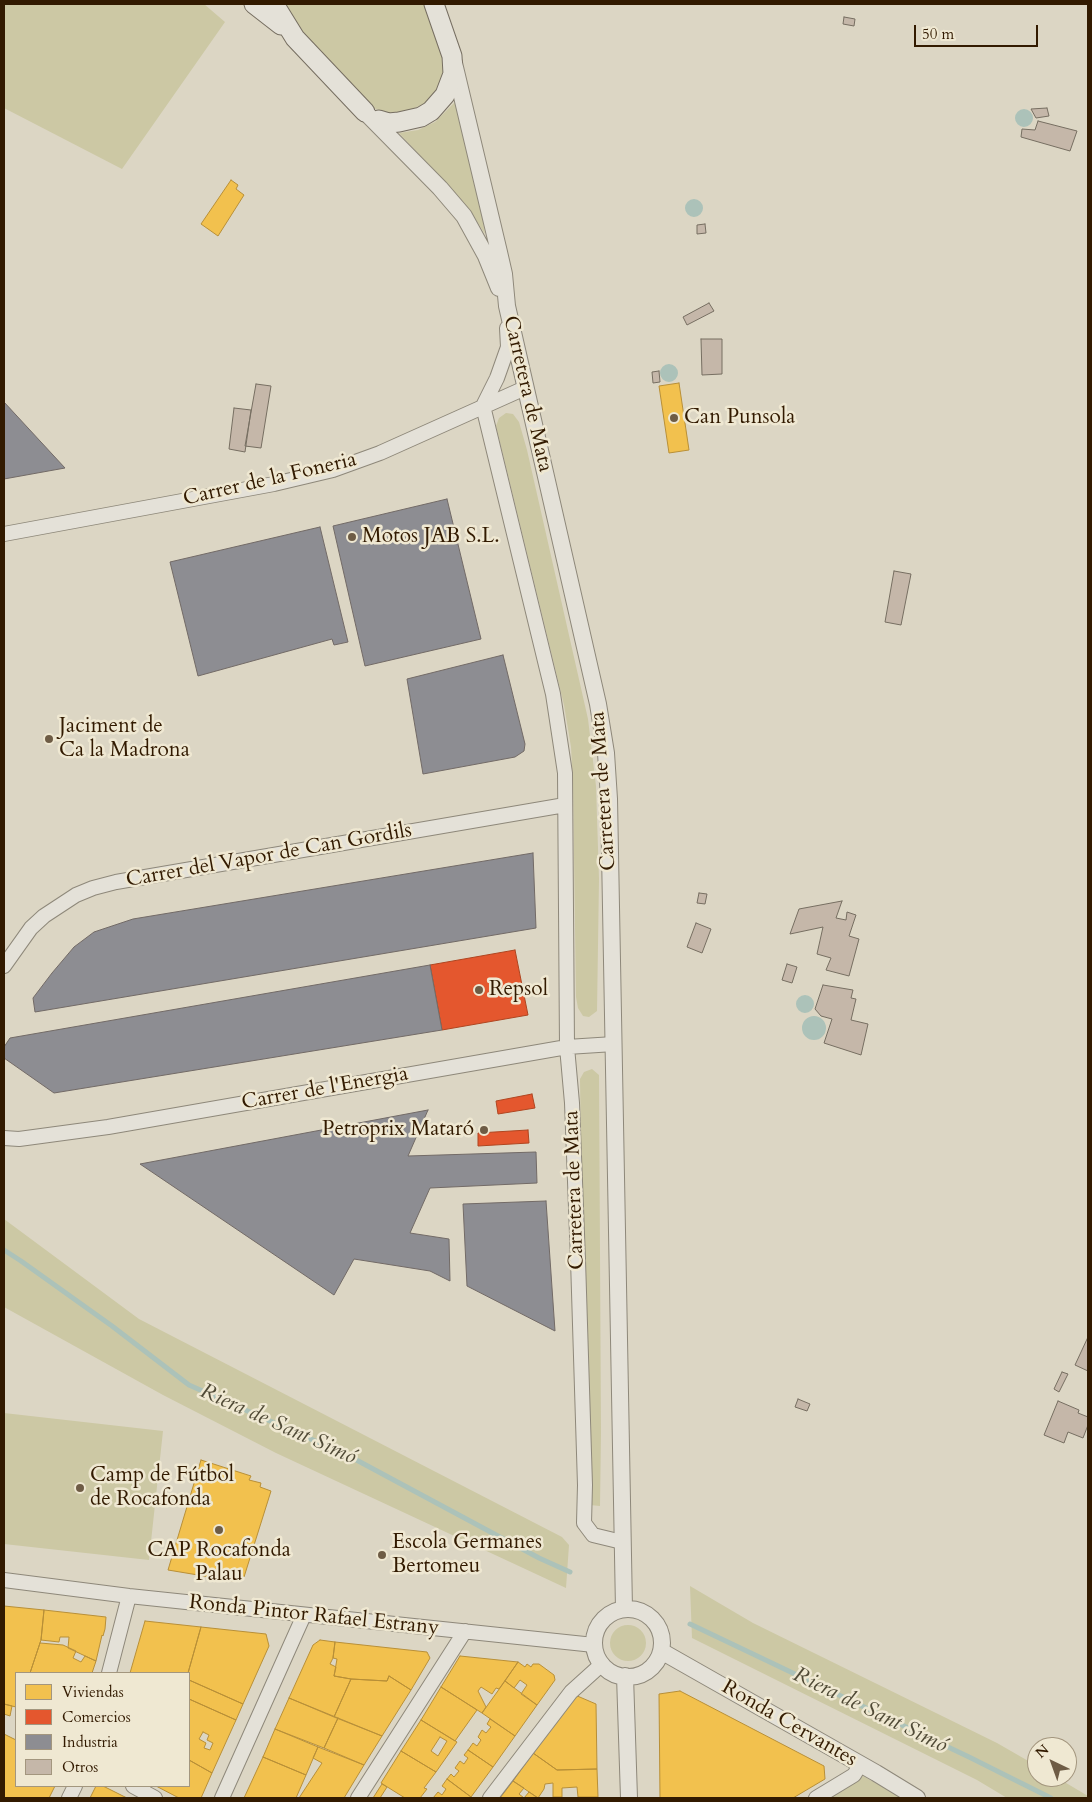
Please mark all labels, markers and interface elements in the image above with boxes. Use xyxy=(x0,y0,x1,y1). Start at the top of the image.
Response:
scale bar xyxy=(917,15,1041,47)
text: 50 m xyxy=(922,24,954,44)
street label: Carretera de Mata xyxy=(497,313,557,475)
place label: Can Punsola xyxy=(684,405,795,431)
marker: Can Punsola xyxy=(668,412,680,424)
street label: Carrer de la Foneria xyxy=(181,448,359,512)
place label: Motos JAB S.L. xyxy=(362,524,500,550)
marker: Motos JAB S.L. xyxy=(346,531,358,543)
street label: Carretera de Mata xyxy=(586,711,622,871)
place label: Jaciment de Ca la Madrona xyxy=(59,714,190,764)
marker: Jaciment de Ca la Madrona xyxy=(43,733,55,745)
street label: Carrer del Vapor de Can Gordils xyxy=(124,818,414,894)
place label: Repsol xyxy=(489,977,548,1003)
marker: Repsol xyxy=(473,984,485,996)
street label: Carrer de l'Energia xyxy=(240,1062,410,1116)
street label: Carretera de Mata xyxy=(560,1110,590,1270)
place label: Petroprix Mataró xyxy=(322,1117,474,1143)
marker: Petroprix Mataró xyxy=(478,1124,490,1136)
water label: Riera de Sant Simó xyxy=(196,1379,360,1471)
place label: Camp de Fútbol de Rocafonda xyxy=(90,1463,234,1513)
marker: Camp de Fútbol de Rocafonda xyxy=(74,1482,86,1494)
marker: CAP Rocafonda Palau xyxy=(213,1524,225,1536)
place label: Escola Germanes Bertomeu xyxy=(392,1530,542,1580)
place label: CAP Rocafonda Palau xyxy=(147,1538,291,1588)
marker: Escola Germanes Bertomeu xyxy=(376,1549,388,1561)
street label: Ronda Pintor Rafael Estrany xyxy=(188,1590,440,1642)
water label: Riera de Sant Simó xyxy=(789,1662,951,1760)
legend xyxy=(15,1672,190,1787)
street label: Ronda Cervantes xyxy=(717,1675,861,1773)
text: Viviendas xyxy=(62,1682,124,1702)
text: Comercios xyxy=(62,1707,131,1727)
text: Industria xyxy=(62,1732,118,1752)
north arrow xyxy=(1027,1737,1077,1787)
text: N xyxy=(1031,1740,1053,1762)
text: Otros xyxy=(62,1757,98,1777)

